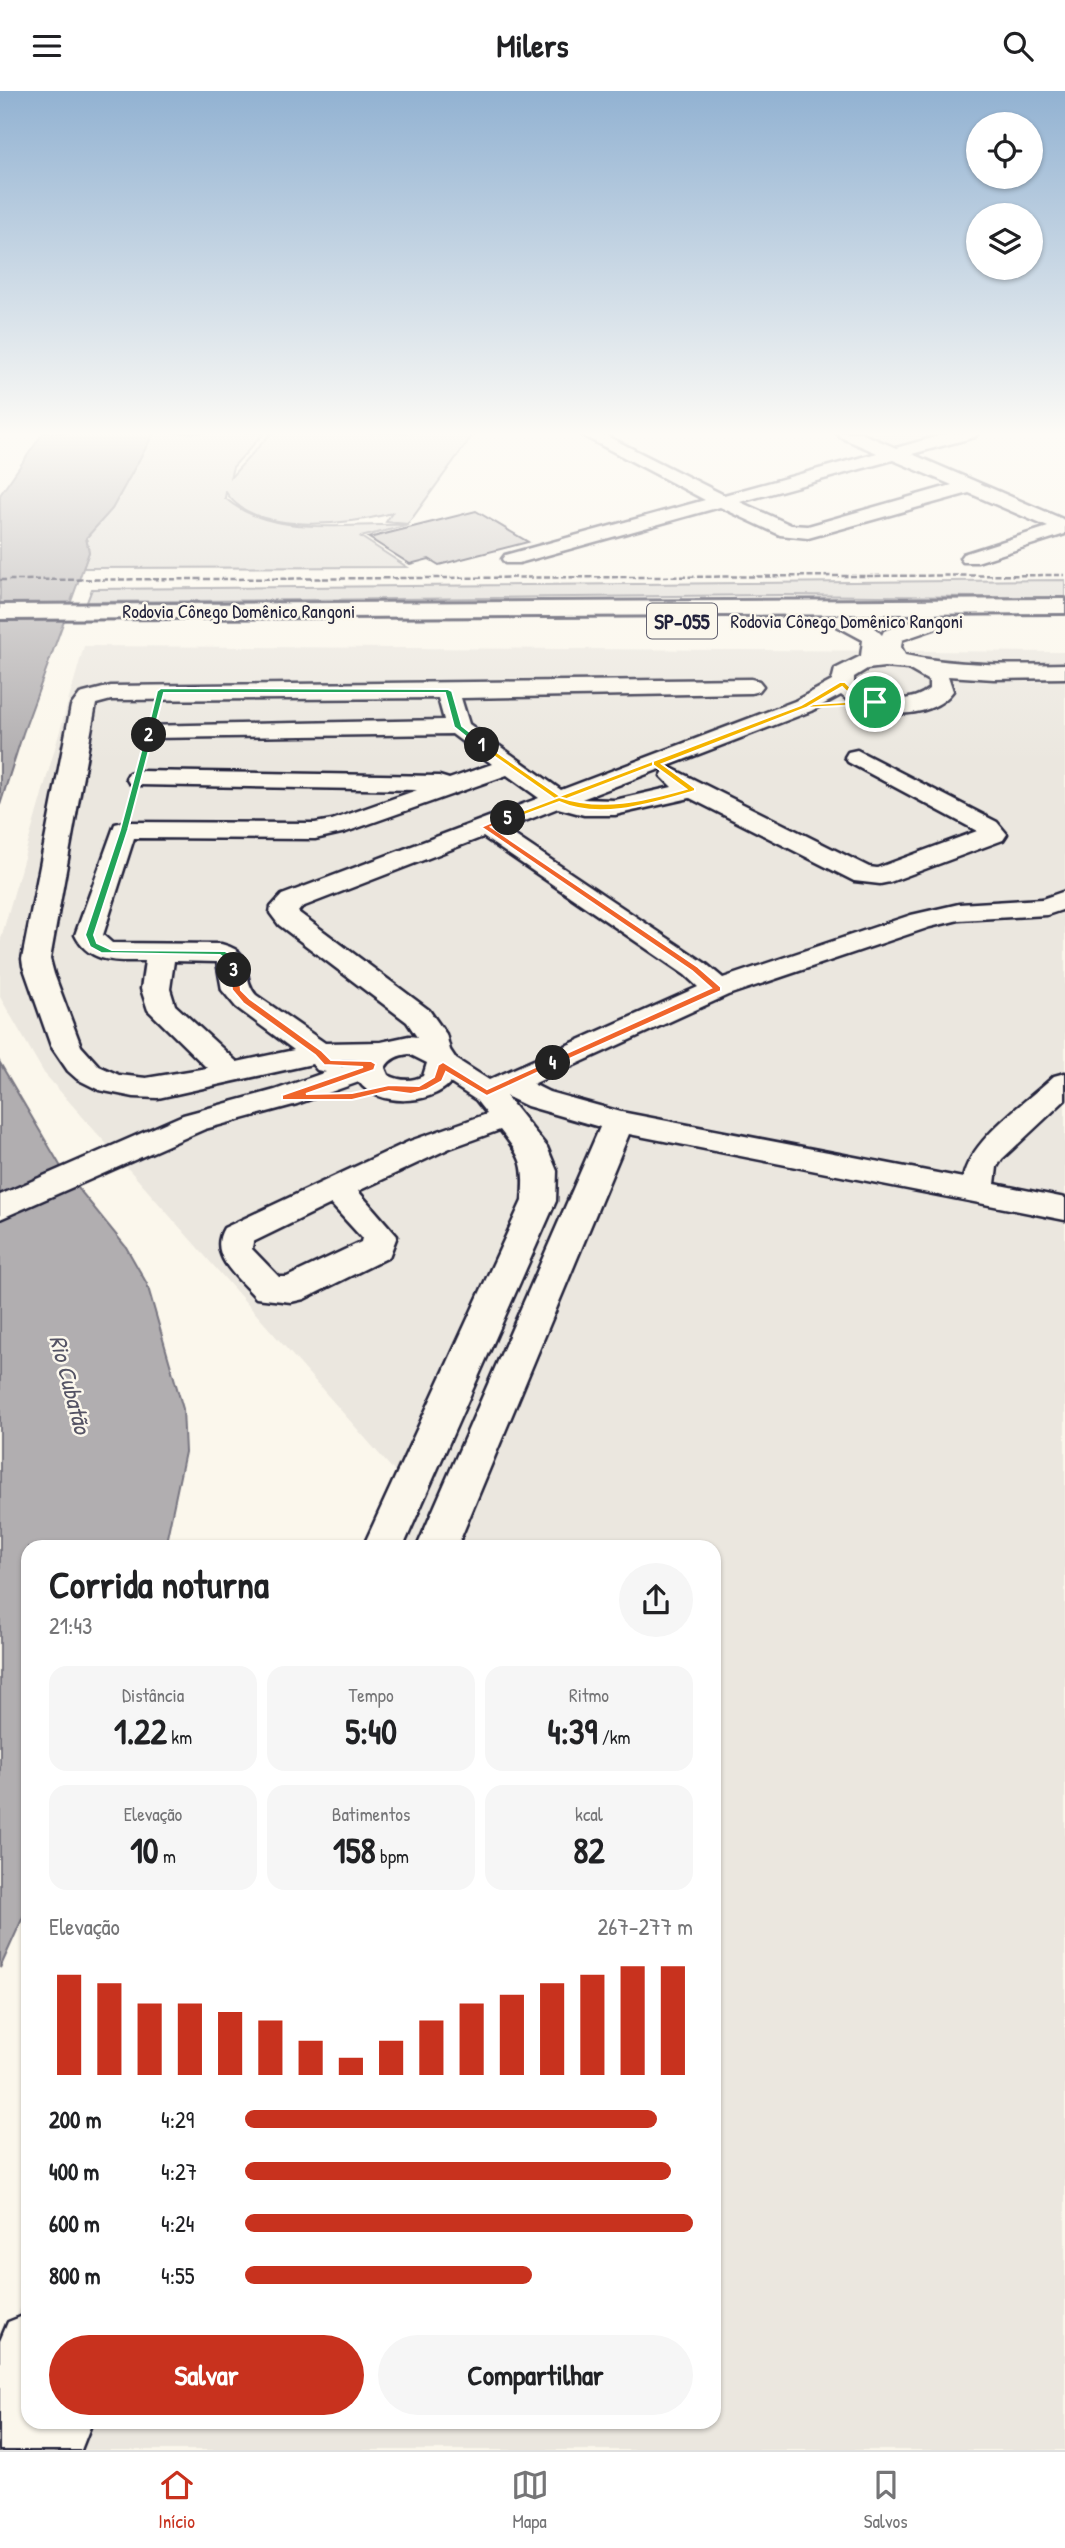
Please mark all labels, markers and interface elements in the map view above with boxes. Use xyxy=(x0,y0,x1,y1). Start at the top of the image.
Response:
text: Milers xyxy=(496,24,569,67)
icon: menu xyxy=(28,27,66,65)
icon: search xyxy=(999,27,1037,65)
map controls xyxy=(966,112,1043,280)
button: locate xyxy=(966,112,1043,189)
button: layers xyxy=(966,203,1043,280)
street label: Rodovia Cônego Domênico Rangoni xyxy=(123,598,355,624)
road number: SP-055 xyxy=(647,603,717,639)
street label: Rodovia Cônego Domênico Rangoni xyxy=(731,608,963,634)
pin xyxy=(845,672,905,732)
icon: arrive xyxy=(856,683,894,721)
pin: 2 xyxy=(132,717,166,753)
text: 2 xyxy=(144,721,153,747)
pin: 1 xyxy=(464,727,500,763)
text: 1 xyxy=(478,731,485,757)
pin: 5 xyxy=(490,801,526,835)
text: 5 xyxy=(503,804,512,830)
pin: 3 xyxy=(216,953,252,987)
text: 3 xyxy=(229,956,238,982)
pin: 4 xyxy=(536,1045,570,1081)
text: 4 xyxy=(549,1049,556,1075)
water label: Rio Cubatão xyxy=(42,1331,100,1439)
text: Corrida noturna xyxy=(49,1558,269,1610)
button: share xyxy=(619,1563,693,1637)
text: 21:43 xyxy=(49,1610,92,1641)
text: Distância xyxy=(122,1682,184,1708)
text: Tempo xyxy=(348,1682,394,1708)
text: Ritmo xyxy=(569,1682,609,1708)
text: 1.22 xyxy=(114,1708,167,1755)
text: 5:40 xyxy=(345,1708,397,1755)
text: 4:39 xyxy=(548,1708,597,1755)
text: km xyxy=(167,1724,192,1750)
text: /km xyxy=(597,1724,631,1750)
text: Elevação xyxy=(124,1801,182,1827)
text: Batimentos xyxy=(332,1801,410,1827)
text: kcal xyxy=(575,1801,603,1827)
text: 10 xyxy=(130,1827,159,1874)
text: 158 xyxy=(333,1827,376,1874)
text: 82 xyxy=(573,1827,605,1874)
text: m xyxy=(159,1843,176,1869)
text: bpm xyxy=(376,1843,409,1869)
text: Elevação xyxy=(49,1911,120,1942)
text: 267–277 m xyxy=(598,1911,693,1942)
text: 200 m xyxy=(49,2104,101,2135)
text: 4:29 xyxy=(161,2104,194,2135)
text: 400 m xyxy=(49,2156,99,2187)
text: 4:27 xyxy=(161,2156,197,2187)
text: 600 m xyxy=(49,2208,100,2239)
text: 4:24 xyxy=(161,2208,194,2239)
text: 800 m xyxy=(49,2260,101,2291)
text: 4:55 xyxy=(161,2260,194,2291)
button: Salvar xyxy=(49,2335,364,2415)
button: Compartilhar xyxy=(378,2335,693,2415)
tab: Início xyxy=(158,2466,196,2534)
tab: Mapa xyxy=(511,2466,549,2534)
tab: Salvos xyxy=(864,2466,907,2534)

